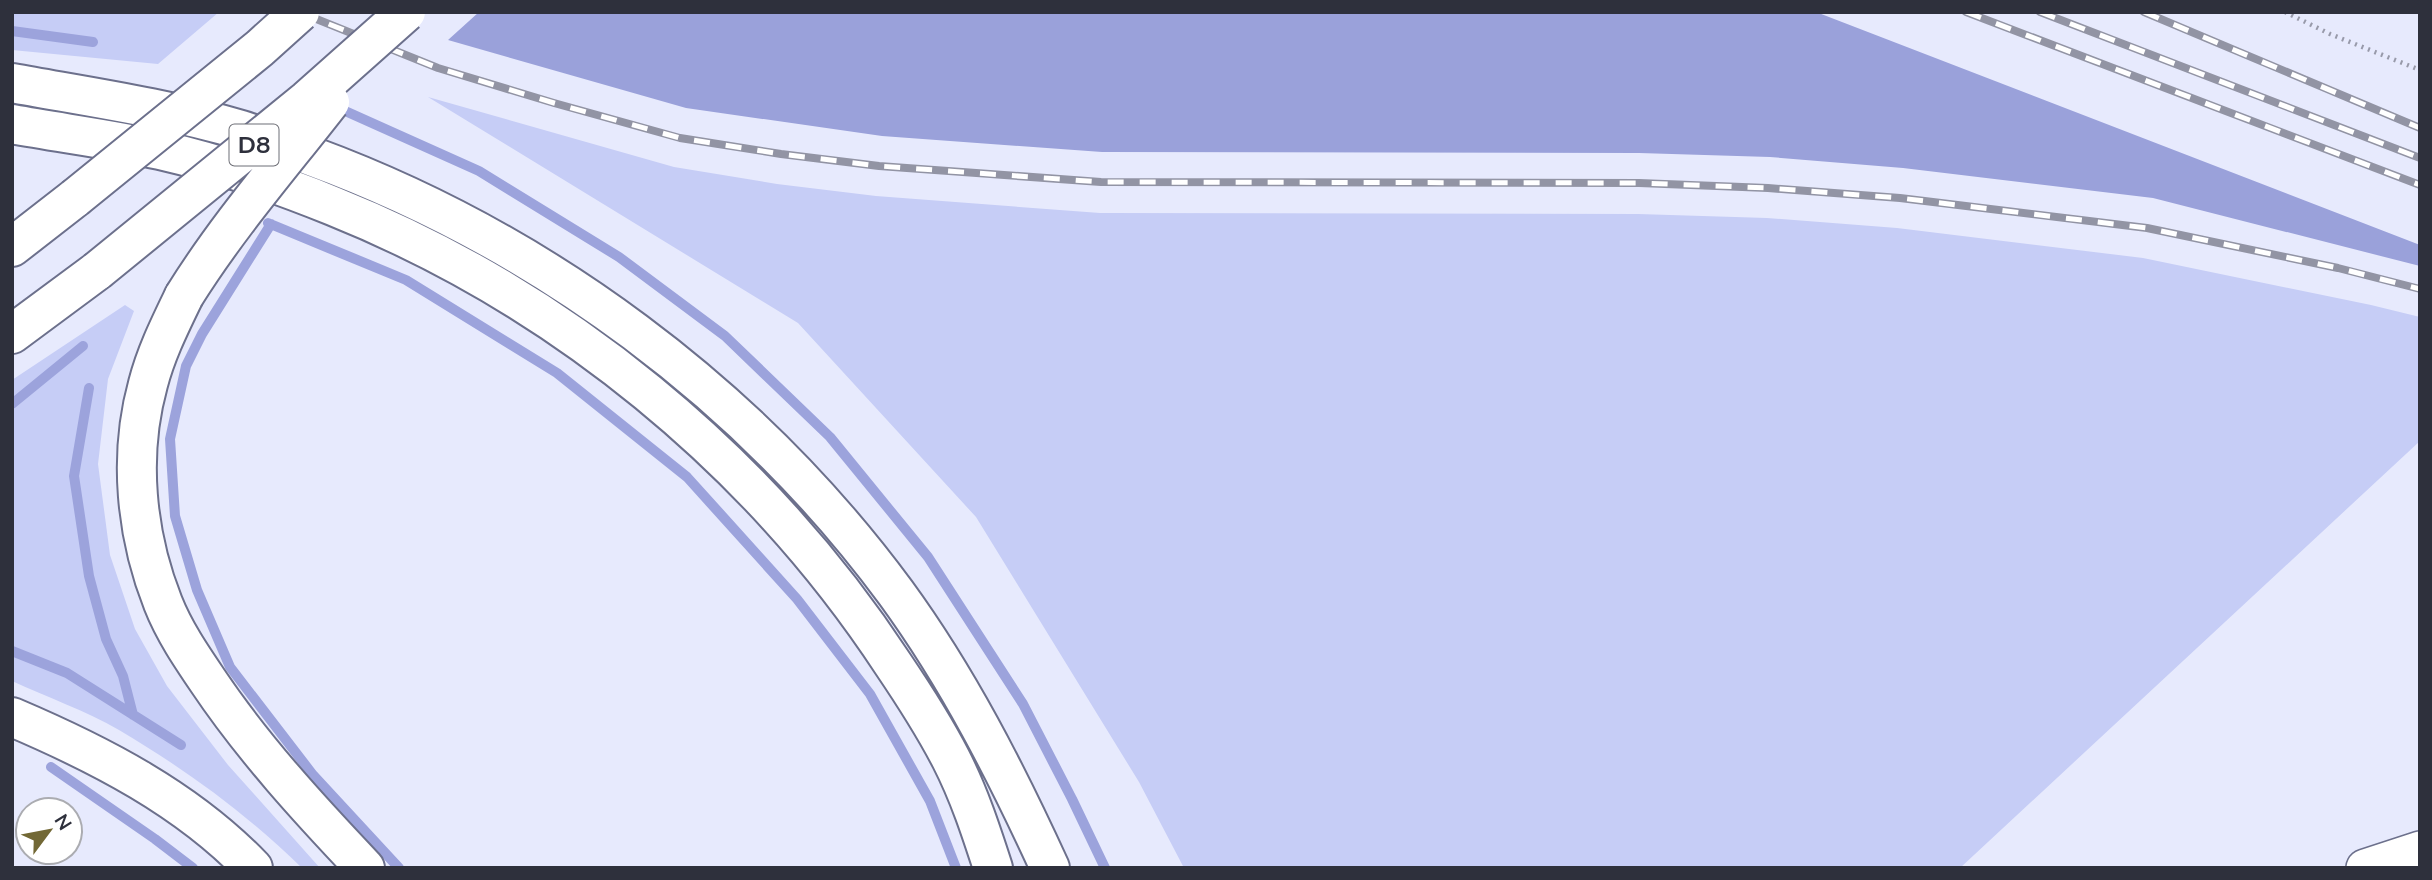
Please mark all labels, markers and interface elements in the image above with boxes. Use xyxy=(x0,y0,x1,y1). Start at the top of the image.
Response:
road number: D8 xyxy=(230,125,278,166)
north arrow xyxy=(14,796,84,866)
text: N xyxy=(49,810,77,834)

